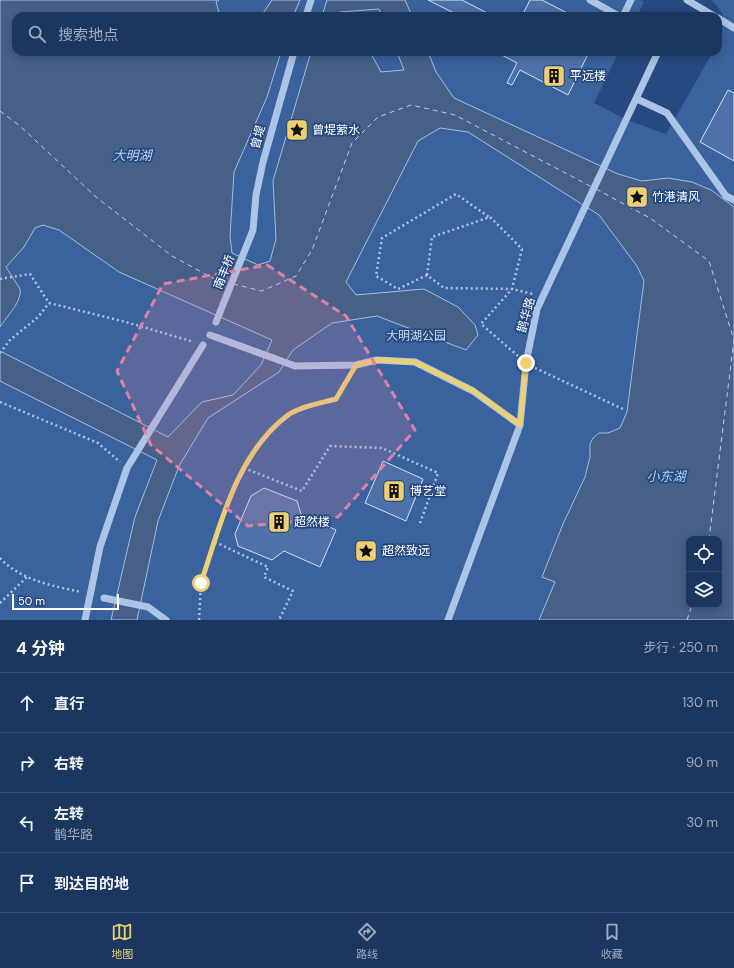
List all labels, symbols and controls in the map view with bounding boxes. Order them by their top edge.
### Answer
search box [12,12,722,56]
icon: search [26,23,48,45]
text: 搜索地点 [58,25,118,45]
building icon: 平远楼 [541,63,567,89]
place label: 平远楼 [570,68,606,84]
place icon: 曾堤萦水 [284,117,310,143]
place label: 曾堤萦水 [312,122,360,138]
street label: 曾堤 [247,123,269,151]
water label: 大明湖 [112,147,153,164]
place icon: 竹港清风 [624,184,650,210]
place label: 竹港清风 [652,189,700,205]
street label: 南丰桥 [210,252,238,292]
street label: 鹊华路 [513,295,539,335]
park label: 大明湖公园 [386,328,446,344]
route end [517,354,535,372]
water label: 小东湖 [646,468,687,485]
building icon: 博艺堂 [381,478,407,504]
place label: 博艺堂 [410,483,446,499]
building icon: 超然楼 [266,509,292,535]
place label: 超然楼 [294,514,330,530]
map controls [686,536,722,608]
button: locate [686,536,722,572]
place icon: 超然致远 [353,538,379,564]
place label: 超然致远 [382,543,430,559]
button: layers [686,572,722,608]
route start [192,574,210,592]
scale bar [12,592,119,611]
text: 50 m [18,594,45,608]
text: 4 分钟 [16,637,65,659]
text: 步行 · 250 m [643,639,718,656]
icon: ahead [16,692,38,714]
text: 直行 [54,694,84,714]
text: 130 m [682,694,718,711]
icon: right [16,752,38,774]
text: 右转 [54,754,84,774]
text: 90 m [686,754,718,771]
text: 左转 [54,804,84,824]
icon: left [16,812,38,834]
text: 30 m [686,814,718,831]
text: 鹊华路 [54,826,93,843]
icon: arrive [16,872,38,894]
text: 到达目的地 [54,874,129,894]
tab: 地图 [111,921,133,961]
tab: 路线 [356,921,378,961]
tab: 收藏 [601,921,623,961]

